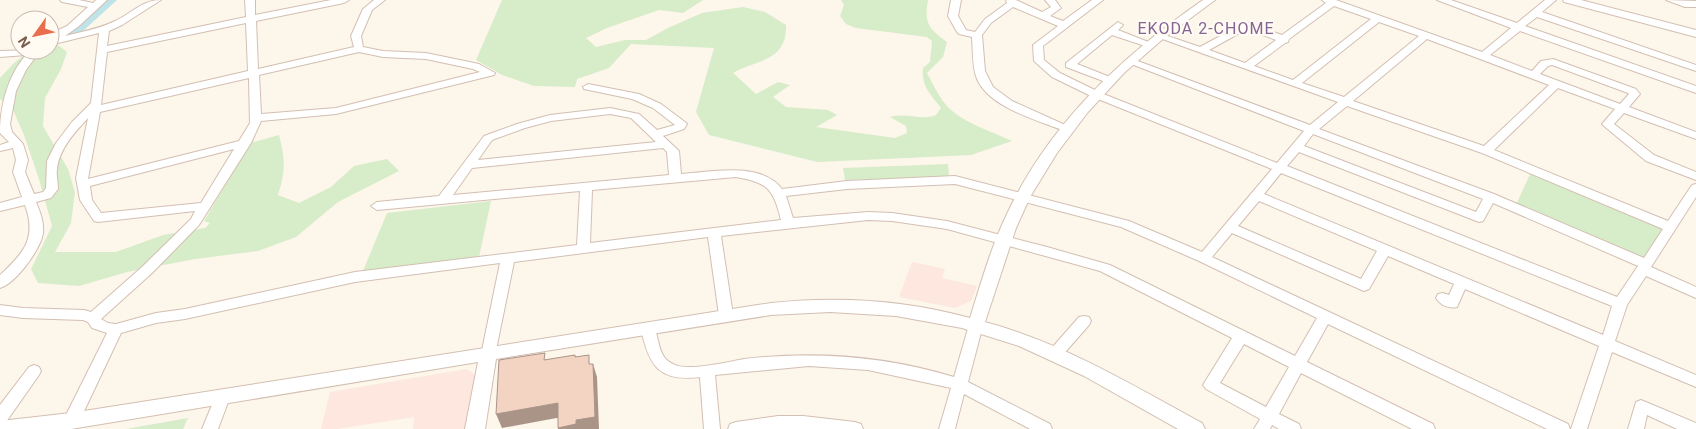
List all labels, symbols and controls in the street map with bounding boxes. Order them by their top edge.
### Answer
north arrow [10,10,60,60]
district label: EKODA 2-CHOME [1138,19,1274,38]
text: N [15,34,34,51]

